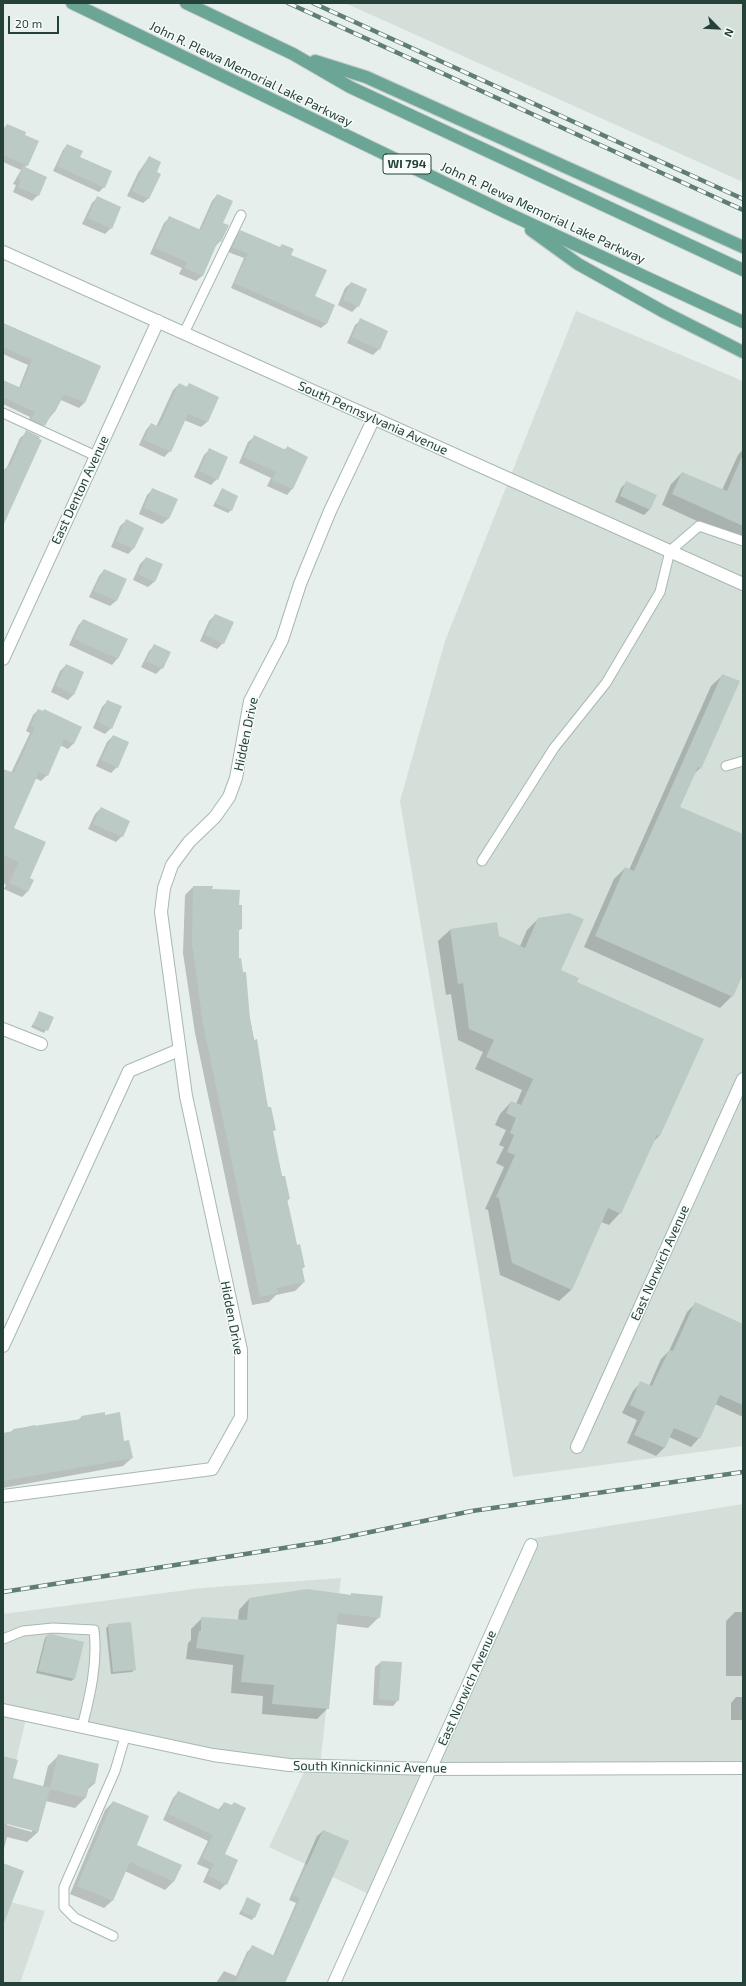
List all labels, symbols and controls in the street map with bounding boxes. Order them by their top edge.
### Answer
scale bar [10,8,61,34]
north arrow [698,8,738,48]
text: 20 m [15,16,42,30]
street label: John R. Plewa Memorial Lake Parkway [147,18,355,130]
text: N [722,27,737,39]
road number: WI 794 [383,154,431,174]
street label: John R. Plewa Memorial Lake Parkway [438,159,648,267]
street label: South Pennsylvania Avenue [296,378,450,458]
street label: East Denton Avenue [48,433,112,547]
street label: Hidden Drive [231,696,261,772]
street label: East Norwich Avenue [627,1203,693,1323]
street label: Hidden Drive [217,1280,247,1356]
street label: East Norwich Avenue [434,1628,500,1748]
street label: South Kinnickinnic Avenue [293,1758,447,1776]

